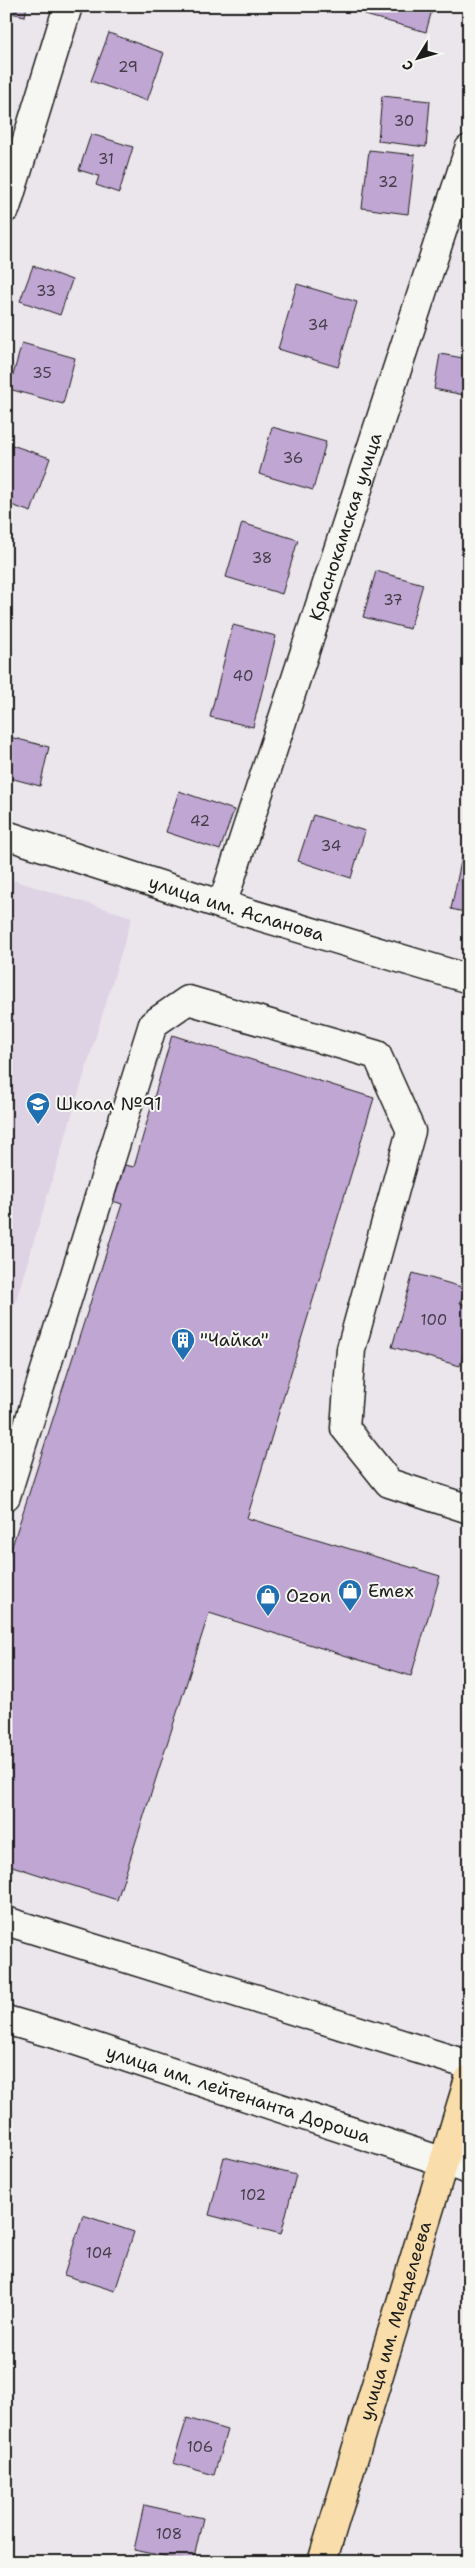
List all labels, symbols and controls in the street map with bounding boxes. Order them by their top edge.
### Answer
north arrow [392,32,442,82]
house number: 29 [118,57,138,77]
text: С [398,57,417,75]
house number: 30 [394,111,414,131]
house number: 31 [98,149,114,169]
house number: 32 [378,172,398,192]
house number: 33 [36,281,56,301]
house number: 34 [308,315,328,335]
house number: 35 [32,363,52,383]
street label: Краснокамская улица [304,429,388,624]
house number: 36 [283,448,303,468]
house number: 38 [252,548,272,568]
house number: 37 [383,590,403,610]
house number: 40 [233,666,253,686]
house number: 42 [190,811,210,831]
house number: 34 [321,836,341,856]
street label: улица им. Асланова [146,870,327,947]
school or university icon: Школа №91 [25,1091,51,1125]
place label: Школа №91 [56,1092,162,1116]
house number: 100 [421,1310,447,1330]
building icon: "Чайка" [170,1327,196,1361]
place label: "Чайка" [200,1328,269,1352]
shop icon: Emex [337,1578,363,1612]
place label: Emex [368,1579,414,1603]
shop icon: Ozon [255,1583,281,1617]
place label: Ozon [286,1584,331,1608]
street label: улица им. лейтенанта Дороша [103,2040,374,2149]
house number: 102 [240,2185,266,2205]
street label: улица им. Менделеева [354,2218,437,2423]
house number: 104 [86,2243,112,2263]
house number: 106 [187,2437,213,2457]
house number: 108 [156,2524,182,2544]

